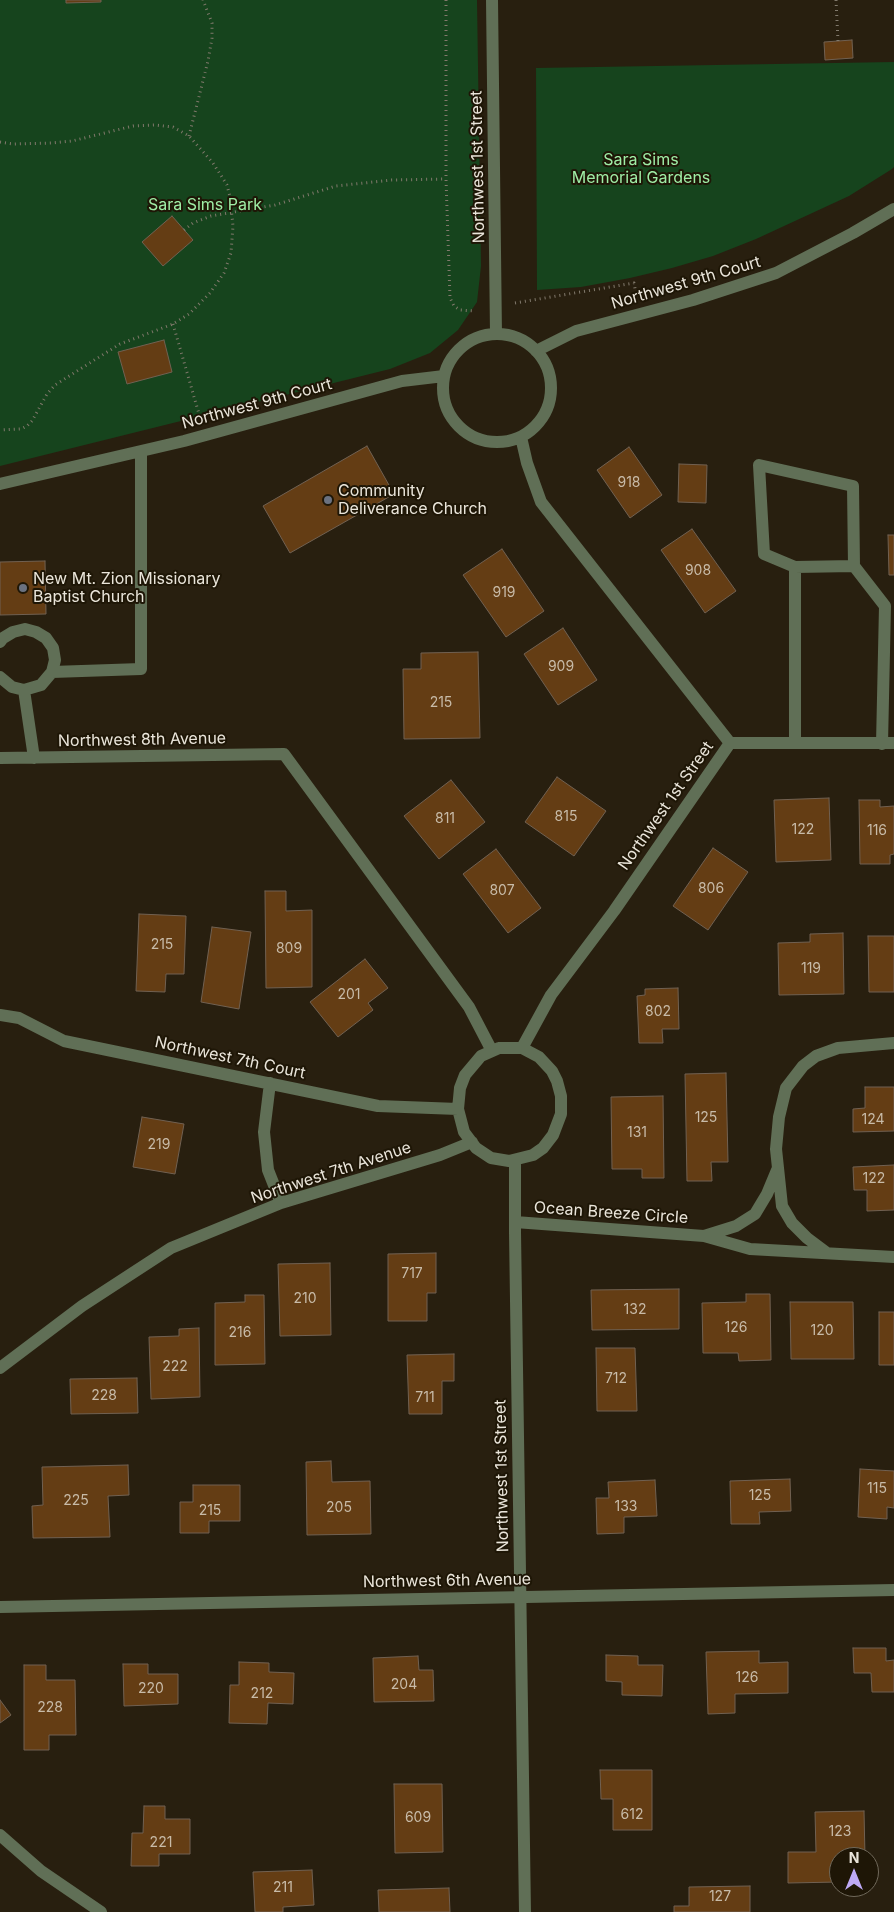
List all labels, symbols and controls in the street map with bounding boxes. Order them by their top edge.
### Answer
street label: Northwest 1st Street [467,90,489,244]
park label: Sara Sims Memorial Gardens [572,150,710,188]
park label: Sara Sims Park [148,195,262,215]
street label: Northwest 9th Court [609,252,763,314]
street label: Northwest 9th Court [180,375,334,433]
house number: 918 [617,475,641,491]
place label: Community Deliverance Church [338,481,487,519]
marker: Community Deliverance Church [322,494,334,506]
house number: 908 [685,563,711,579]
place label: New Mt. Zion Missionary Baptist Church [33,569,221,607]
marker: New Mt. Zion Missionary Baptist Church [17,582,29,594]
house number: 919 [492,585,516,601]
house number: 909 [548,659,574,675]
house number: 215 [430,695,452,711]
street label: Northwest 8th Avenue [58,729,226,751]
street label: Northwest 1st Street [614,738,718,874]
house number: 815 [555,809,577,825]
house number: 811 [435,811,455,827]
house number: 122 [792,822,814,838]
house number: 116 [867,823,887,839]
house number: 806 [698,881,724,897]
house number: 807 [489,883,515,899]
house number: 215 [151,937,173,953]
house number: 809 [276,941,302,957]
house number: 119 [801,961,821,977]
house number: 201 [337,987,361,1003]
house number: 802 [645,1004,671,1020]
street label: Northwest 7th Court [153,1033,307,1083]
house number: 125 [695,1110,717,1126]
house number: 124 [861,1112,885,1128]
house number: 131 [627,1125,647,1141]
house number: 219 [148,1137,170,1153]
street label: Northwest 7th Avenue [248,1138,414,1208]
house number: 122 [863,1171,885,1187]
street label: Ocean Breeze Circle [533,1198,689,1228]
house number: 717 [401,1266,423,1282]
house number: 210 [293,1291,317,1307]
house number: 132 [624,1302,646,1318]
house number: 126 [725,1320,747,1336]
house number: 120 [810,1323,834,1339]
house number: 216 [229,1325,251,1341]
house number: 222 [162,1359,188,1375]
house number: 712 [605,1371,627,1387]
house number: 228 [91,1388,117,1404]
house number: 711 [415,1390,435,1406]
street label: Northwest 1st Street [491,1399,513,1553]
house number: 115 [867,1481,887,1497]
house number: 125 [749,1488,771,1504]
house number: 225 [63,1493,89,1509]
house number: 133 [615,1499,637,1515]
house number: 205 [326,1500,352,1516]
house number: 215 [199,1503,221,1519]
street label: Northwest 6th Avenue [363,1570,531,1592]
house number: 126 [736,1670,758,1686]
house number: 204 [391,1677,417,1693]
house number: 220 [138,1681,164,1697]
house number: 212 [251,1686,273,1702]
house number: 228 [37,1700,63,1716]
house number: 612 [621,1807,643,1823]
house number: 609 [405,1810,431,1826]
house number: 123 [829,1824,851,1840]
house number: 221 [150,1835,172,1851]
north arrow [829,1847,879,1897]
text: N [849,1849,859,1866]
house number: 211 [273,1880,293,1896]
house number: 127 [709,1889,731,1905]

